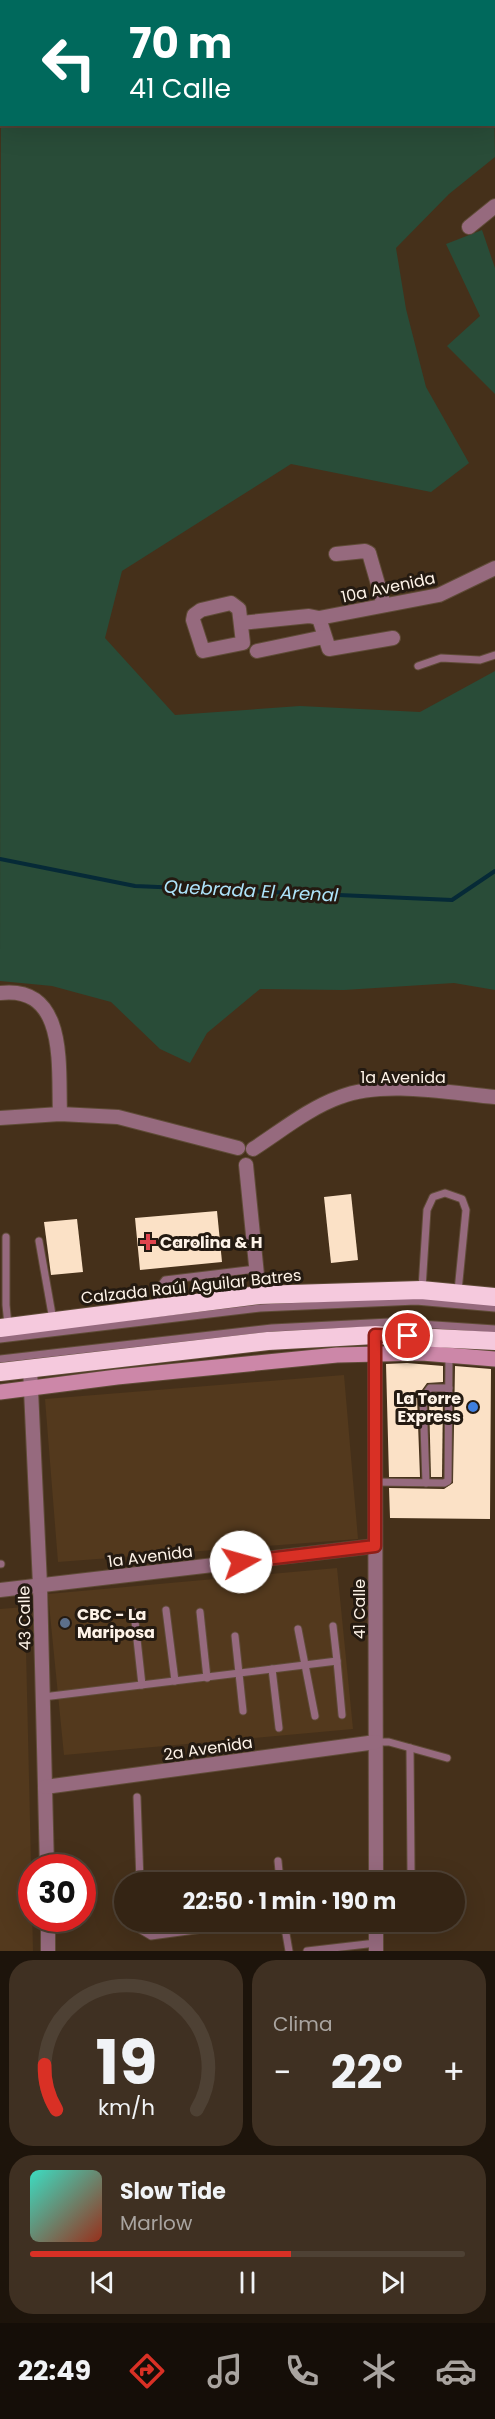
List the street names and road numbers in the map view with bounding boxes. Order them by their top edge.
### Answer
street label: 10a Avenida [339,566,437,609]
street label: 1a Avenida [360,1066,446,1089]
street label: Calzada Raúl Aguilar Batres [80,1263,302,1310]
street label: 1a Avenida [106,1540,194,1573]
street label: 41 Calle [348,1579,371,1639]
street label: 43 Calle [12,1585,37,1651]
street label: 2a Avenida [162,1731,254,1766]

